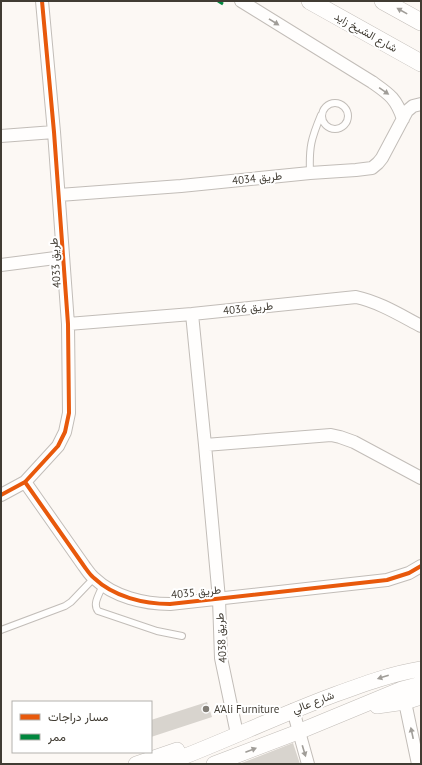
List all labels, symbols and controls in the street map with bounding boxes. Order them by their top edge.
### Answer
one-way arrow [396,8,408,15]
street label: شارع الشيخ زايد [332,9,400,56]
one-way arrow [268,18,280,25]
one-way arrow [379,86,389,94]
street label: طريق 4034 [231,168,283,188]
street label: طريق 4033 [46,237,64,289]
street label: طريق 4036 [222,298,274,318]
street label: طريق 4035 [170,582,222,602]
street label: طريق 4038 [212,612,230,664]
one-way arrow [377,674,389,680]
street label: شارع عالي [290,687,337,719]
legend [12,701,152,753]
place label: A'Ali Furniture [214,702,280,716]
marker: A'Ali Furniture [201,704,211,714]
text: مسار دراجات [48,709,108,725]
one-way arrow [408,727,414,739]
text: ممر [47,729,66,745]
one-way arrow [301,745,307,757]
one-way arrow [245,747,257,753]

